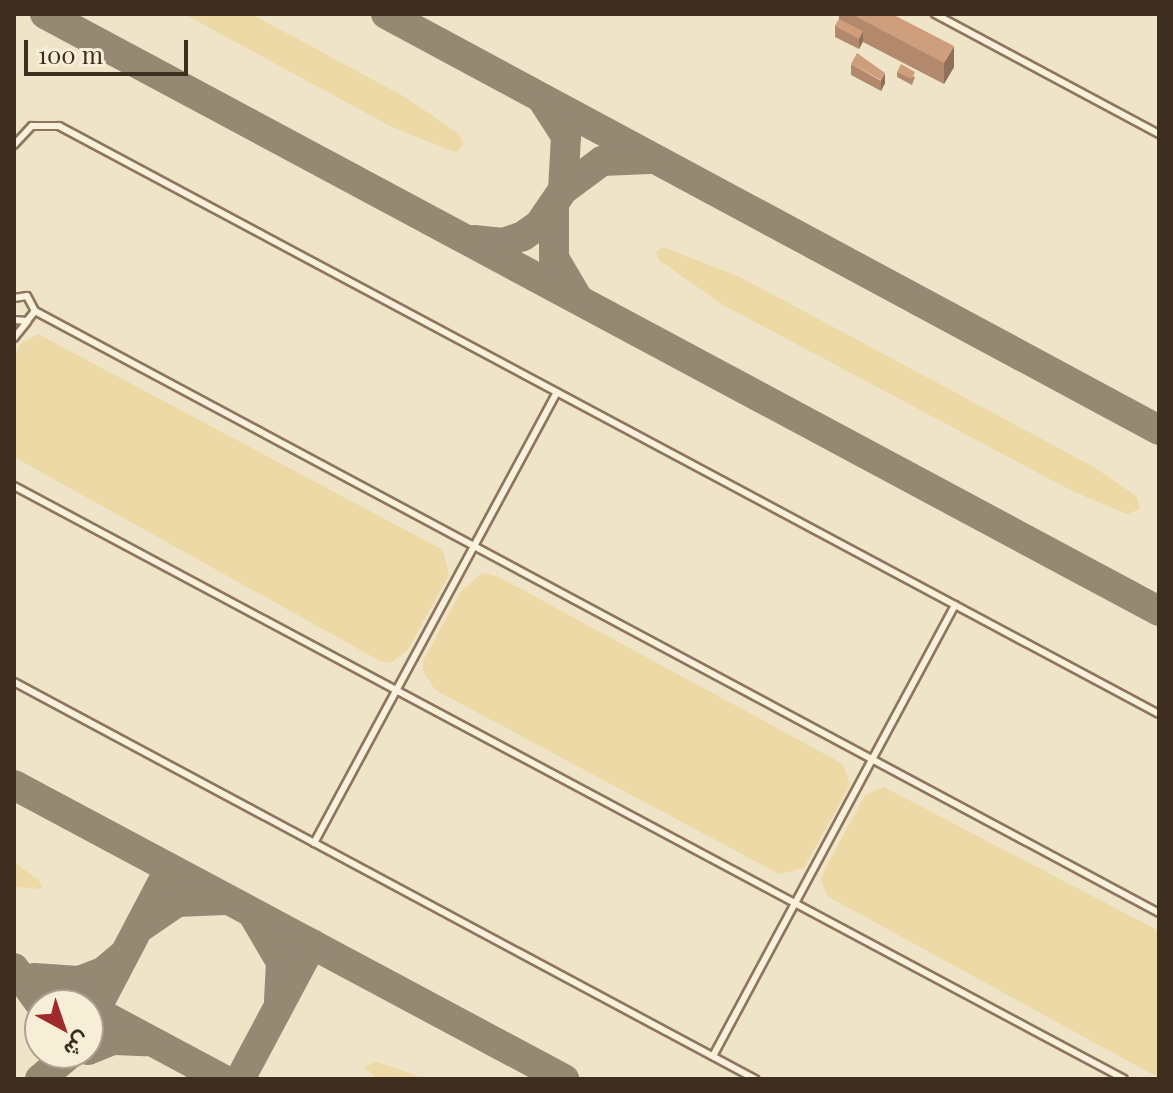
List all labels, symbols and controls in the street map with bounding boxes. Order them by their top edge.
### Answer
scale bar [28,24,192,74]
text: 100 m [38,38,103,70]
north arrow [24,989,104,1069]
text: ش [58,1026,98,1066]

